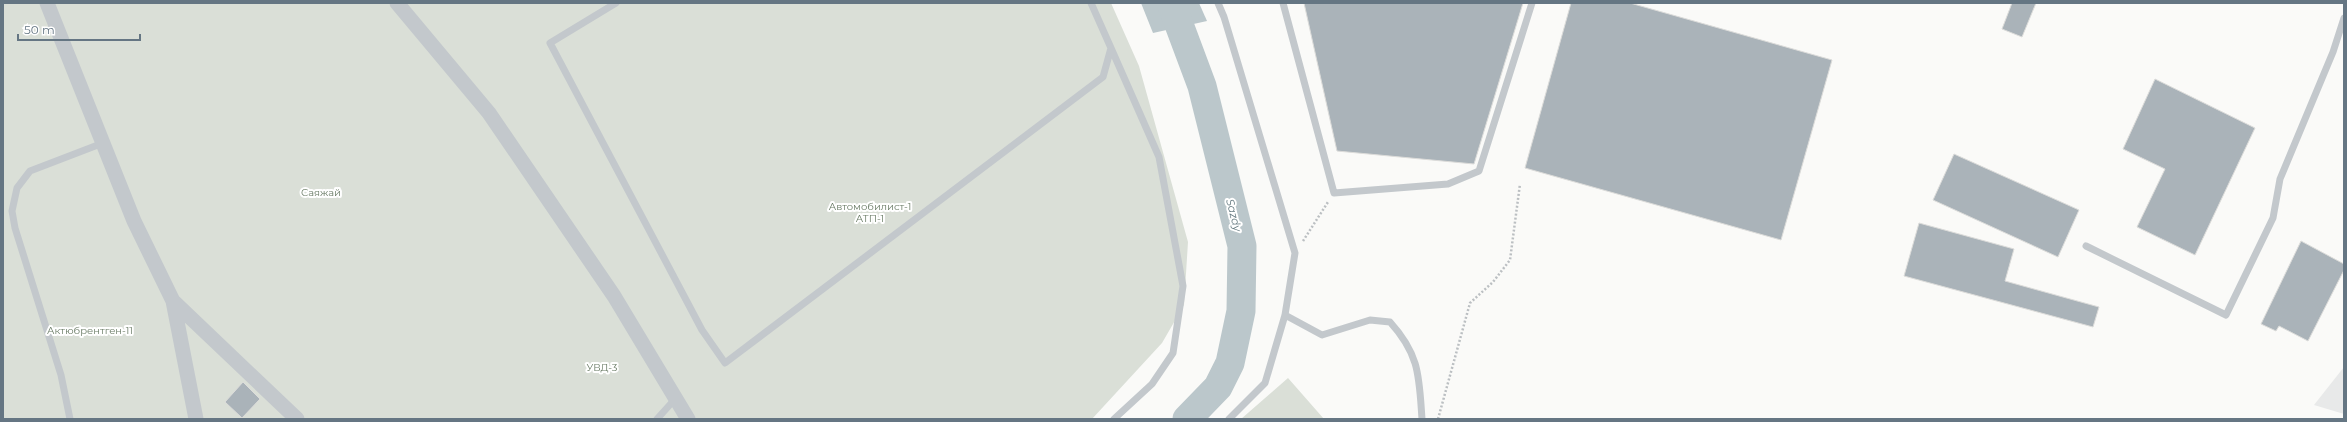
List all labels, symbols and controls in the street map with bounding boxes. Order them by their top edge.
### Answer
scale bar [18,16,140,42]
text: 50 m [24,22,55,37]
park label: Саяжай [301,186,341,199]
water label: Sazdy [1223,197,1245,234]
park label: Автомобилист-1 АТП-1 [829,200,911,225]
park label: Актюбрентген-11 [47,324,133,337]
park label: УВД-3 [586,361,618,374]

